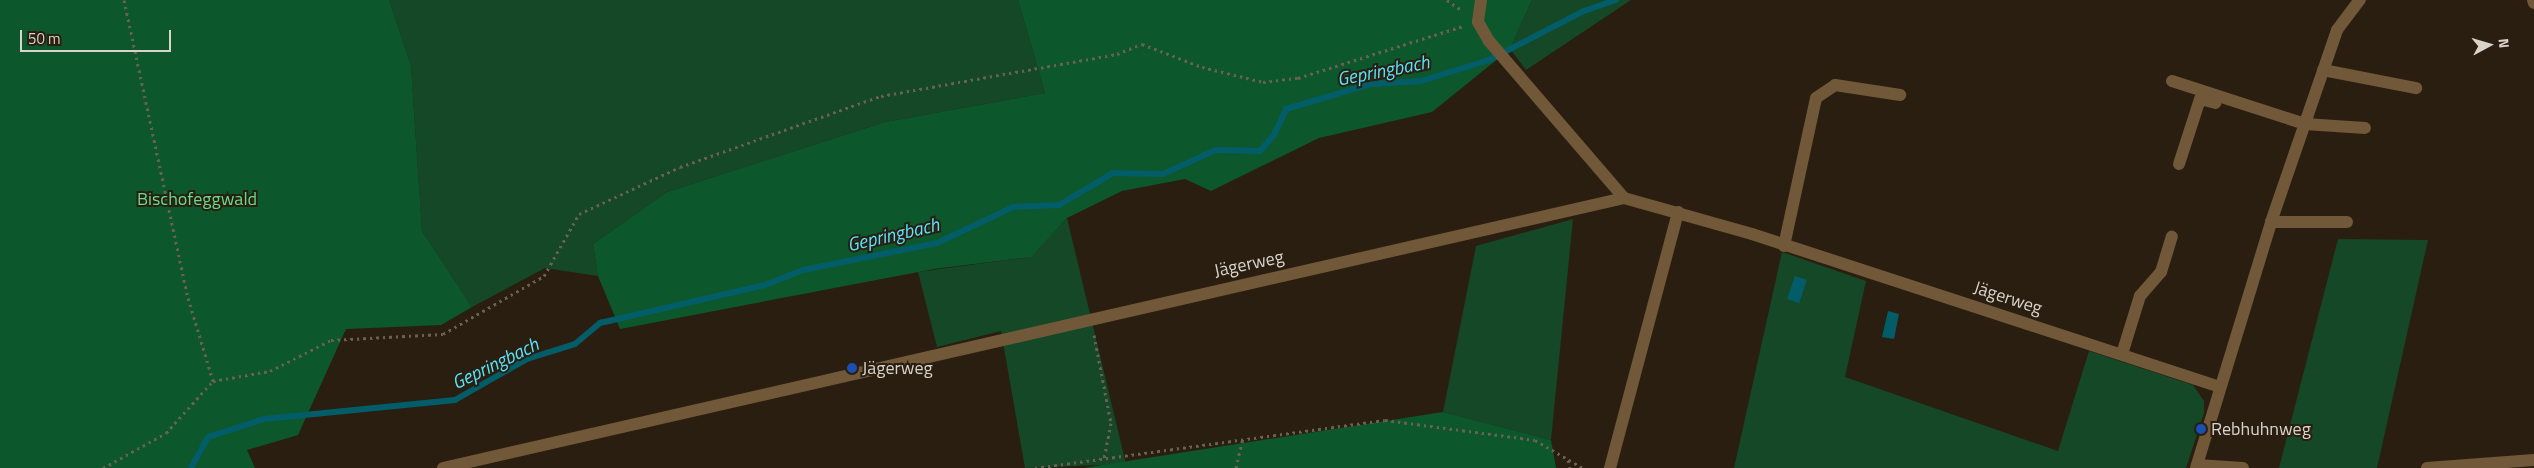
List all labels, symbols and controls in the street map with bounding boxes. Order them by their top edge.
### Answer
scale bar [22,20,174,52]
north arrow [2464,20,2514,70]
text: 50 m [28,27,61,50]
text: N [2493,37,2515,49]
water label: Gepringbach [1335,50,1431,90]
park label: Bischofeggwald [137,188,257,210]
water label: Gepringbach [845,212,941,256]
street label: Jägerweg [1212,246,1286,282]
street label: Jägerweg [1971,277,2045,319]
water label: Gepringbach [448,332,542,394]
place label: Jägerweg [862,357,933,379]
marker: Jägerweg [846,362,858,374]
place label: Rebhuhnweg [2211,418,2311,440]
marker: Rebhuhnweg [2195,423,2207,435]

